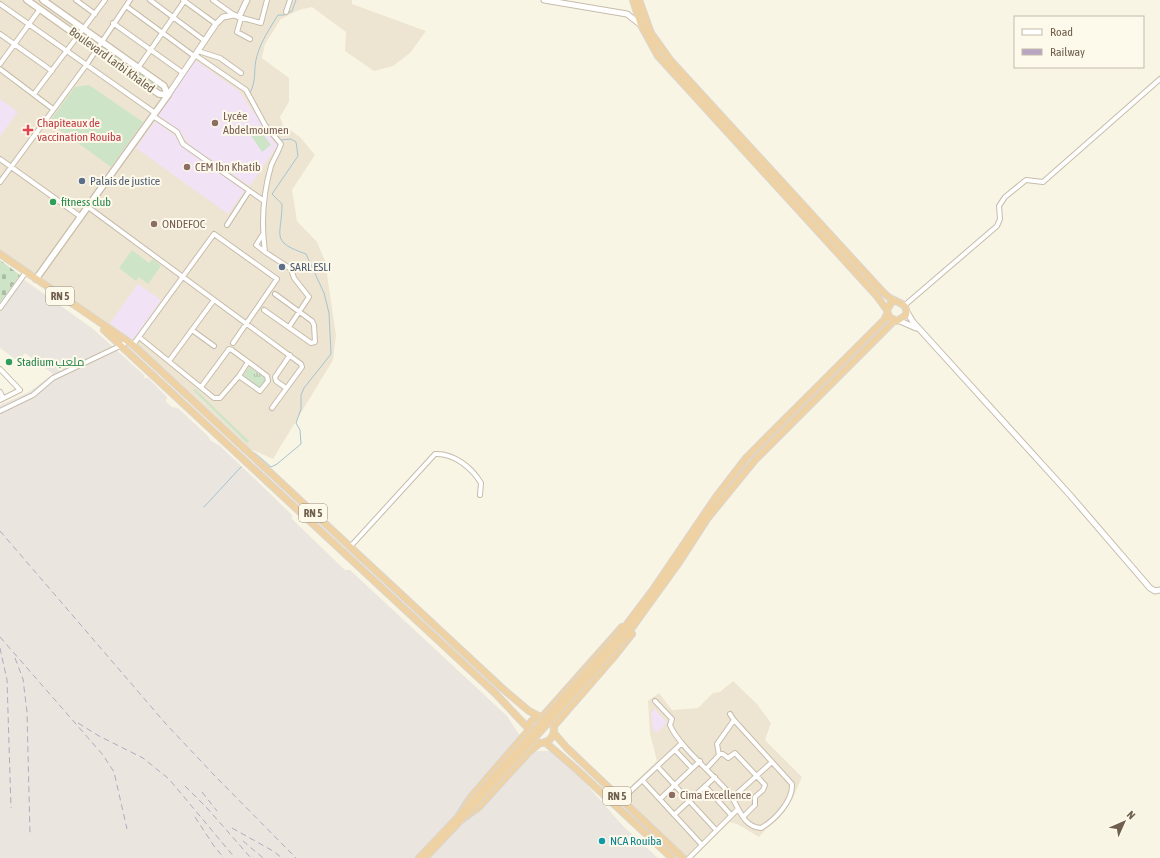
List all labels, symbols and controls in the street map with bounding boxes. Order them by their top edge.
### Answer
legend [1014,16,1144,68]
street label: Boulevard Larbi Khaled [67,24,157,96]
text: Road [1050,25,1073,39]
text: Railway [1050,45,1085,59]
place label: Lycée Abdelmoumen [223,109,289,137]
place label: Chapiteaux de vaccination Rouiba [37,116,121,144]
marker: Lycée Abdelmoumen [210,118,220,128]
marker: Chapiteaux de vaccination Rouiba [22,124,34,136]
place label: CEM Ibn Khatib [195,160,261,174]
marker: CEM Ibn Khatib [182,162,192,172]
place label: Palais de justice [90,174,160,188]
marker: Palais de justice [77,176,87,186]
place label: fitness club [61,195,111,209]
marker: fitness club [48,197,58,207]
place label: ONDEFOC [162,217,206,231]
marker: ONDEFOC [149,219,159,229]
place label: SARL ESLI [290,260,331,274]
marker: SARL ESLI [277,262,287,272]
road number: RN 5 [46,287,74,305]
place label: Stadium ملعب [17,355,84,369]
marker: Stadium ملعب [4,357,14,367]
road number: RN 5 [299,504,327,522]
road number: RN 5 [603,787,631,805]
place label: Cima Excellence [680,788,751,802]
marker: Cima Excellence [667,790,677,800]
north arrow [1104,802,1144,842]
text: N [1125,808,1138,821]
place label: NCA Rouiba [610,834,661,848]
marker: NCA Rouiba [597,836,607,846]

